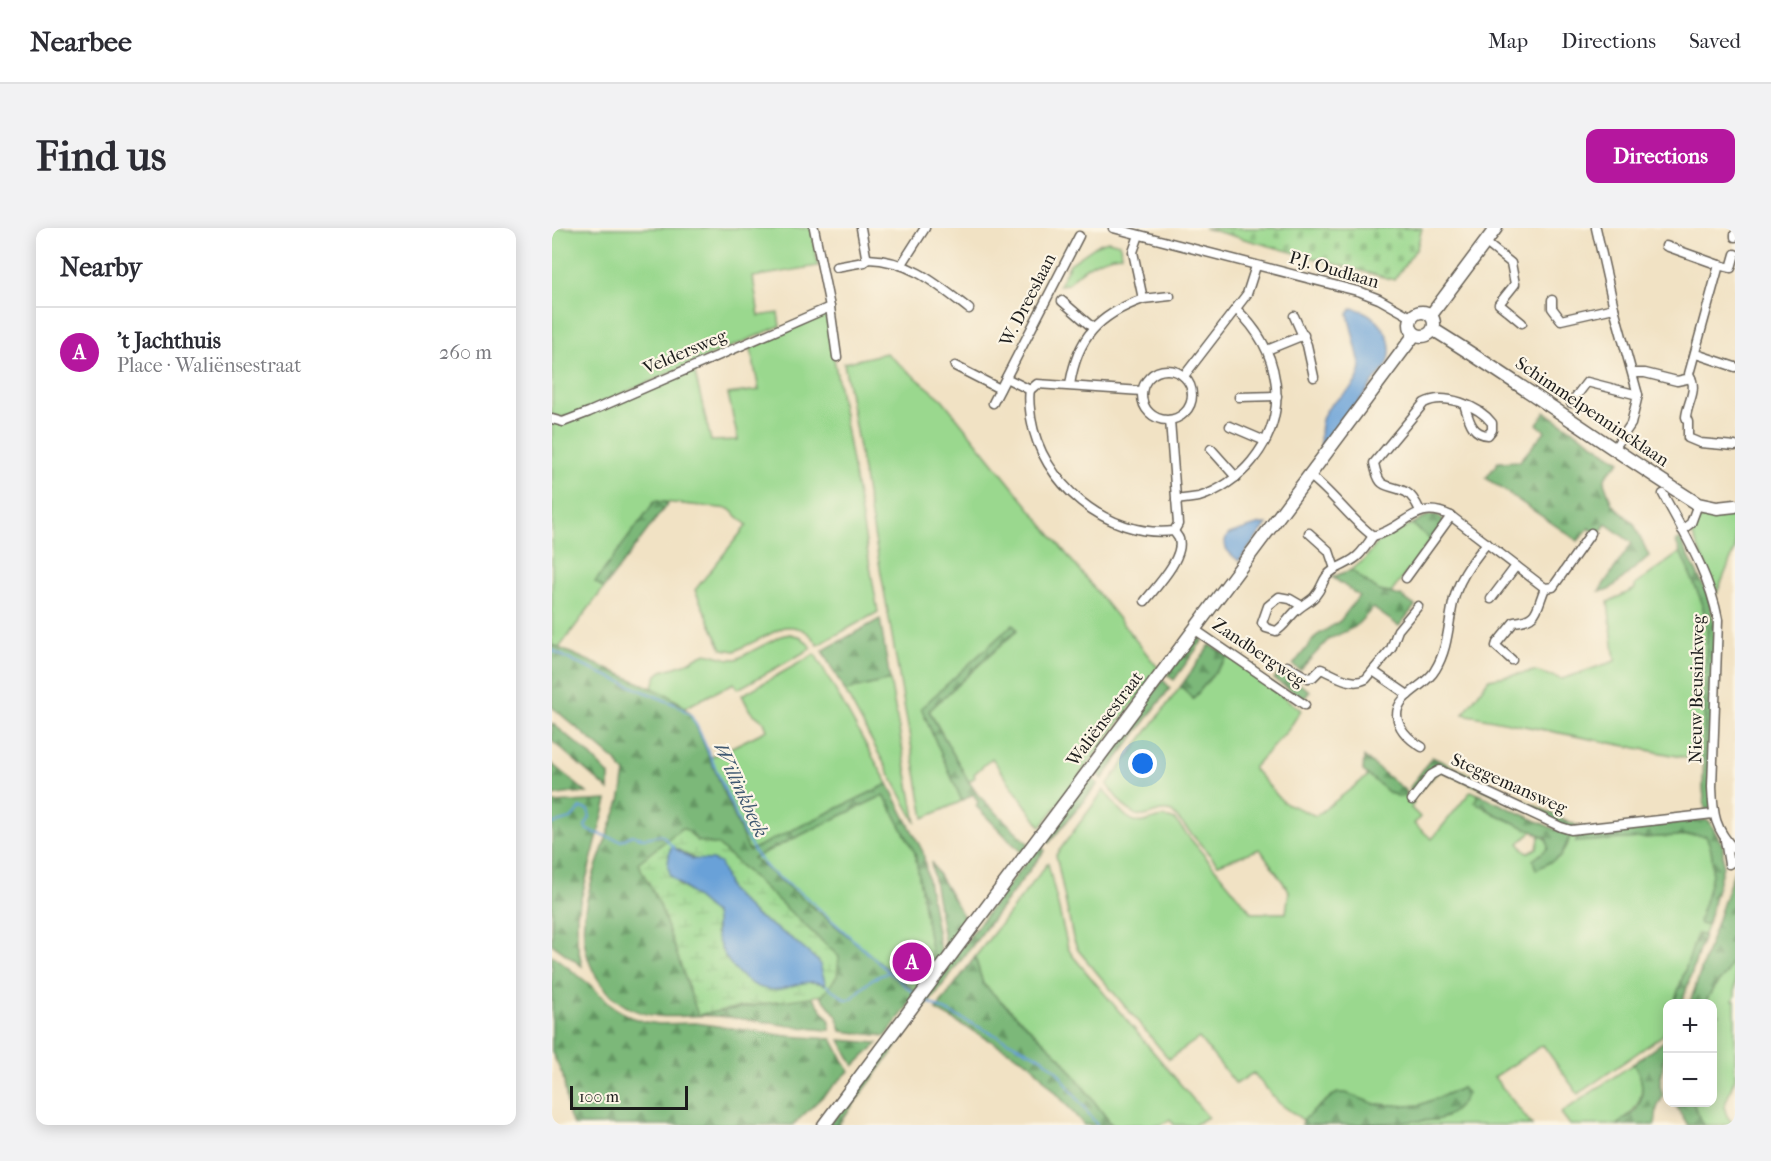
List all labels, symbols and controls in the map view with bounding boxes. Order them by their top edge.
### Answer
text: Nearbee [30,25,132,58]
text: Map [1488,29,1528,53]
text: Directions [1561,29,1656,53]
text: Saved [1689,29,1741,53]
button: Directions [1586,129,1735,183]
text: Find us [36,132,166,181]
street label: P.J. Oudlaan [1287,247,1382,293]
street label: W. Dreeslaan [995,250,1061,351]
text: Nearby [60,252,142,283]
street label: Veldersweg [639,325,730,379]
text: 't Jachthuis [117,328,221,354]
text: A [73,341,86,364]
text: 260 m [439,341,492,364]
street label: Schimmelpennincklaan [1511,353,1673,472]
text: Place · Waliënsestraat [117,354,301,377]
street label: Zandbergweg [1208,614,1310,692]
street label: Nieuw Beusinkweg [1685,614,1709,764]
street label: Waliënsestraat [1062,667,1148,771]
water label: Willinkbeek [709,739,773,841]
your location [1128,749,1157,778]
street label: Steggemansweg [1448,749,1571,819]
pin: A [892,940,932,984]
map controls [1663,999,1717,1107]
button: + [1663,999,1717,1053]
button: − [1663,1053,1717,1107]
scale bar [570,1083,688,1110]
text: 100 m [579,1087,619,1106]

